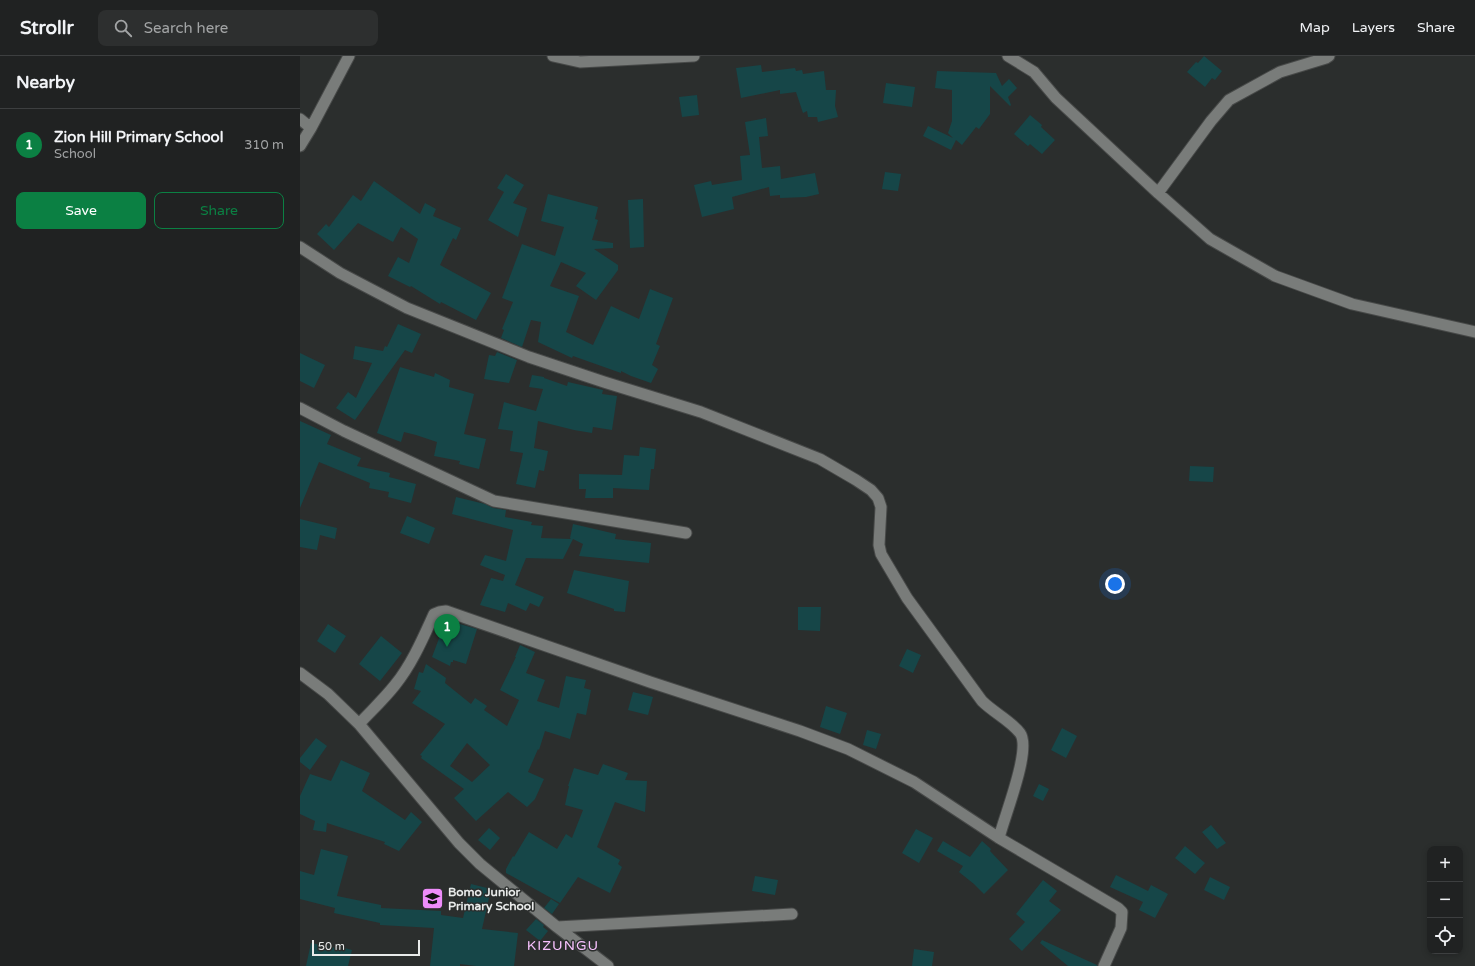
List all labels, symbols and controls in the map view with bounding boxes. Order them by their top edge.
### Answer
search box [98,10,378,46]
text: Strollr [20,17,74,39]
icon: search [112,17,134,39]
text: Search here [144,19,228,37]
text: Map [1300,19,1330,36]
text: Layers [1352,19,1395,36]
text: Share [1417,19,1455,36]
text: Nearby [16,72,75,93]
text: Zion Hill Primary School [54,128,223,146]
text: 1 [25,137,33,153]
text: 310 m [244,137,284,153]
text: School [54,146,96,162]
button: Save [16,192,146,229]
button: Share [154,192,284,229]
your location [1105,574,1125,594]
pin: 1 [434,614,460,647]
map controls [1427,846,1463,954]
button: + [1427,846,1463,882]
button: − [1427,882,1463,918]
place label: Bomo Junior Primary School [448,885,534,914]
school or university icon: Bomo Junior Primary School [419,886,445,912]
button: locate [1427,918,1463,954]
district label: KIZUNGU [527,937,599,954]
scale bar [312,938,420,957]
text: 50 m [318,940,345,953]

